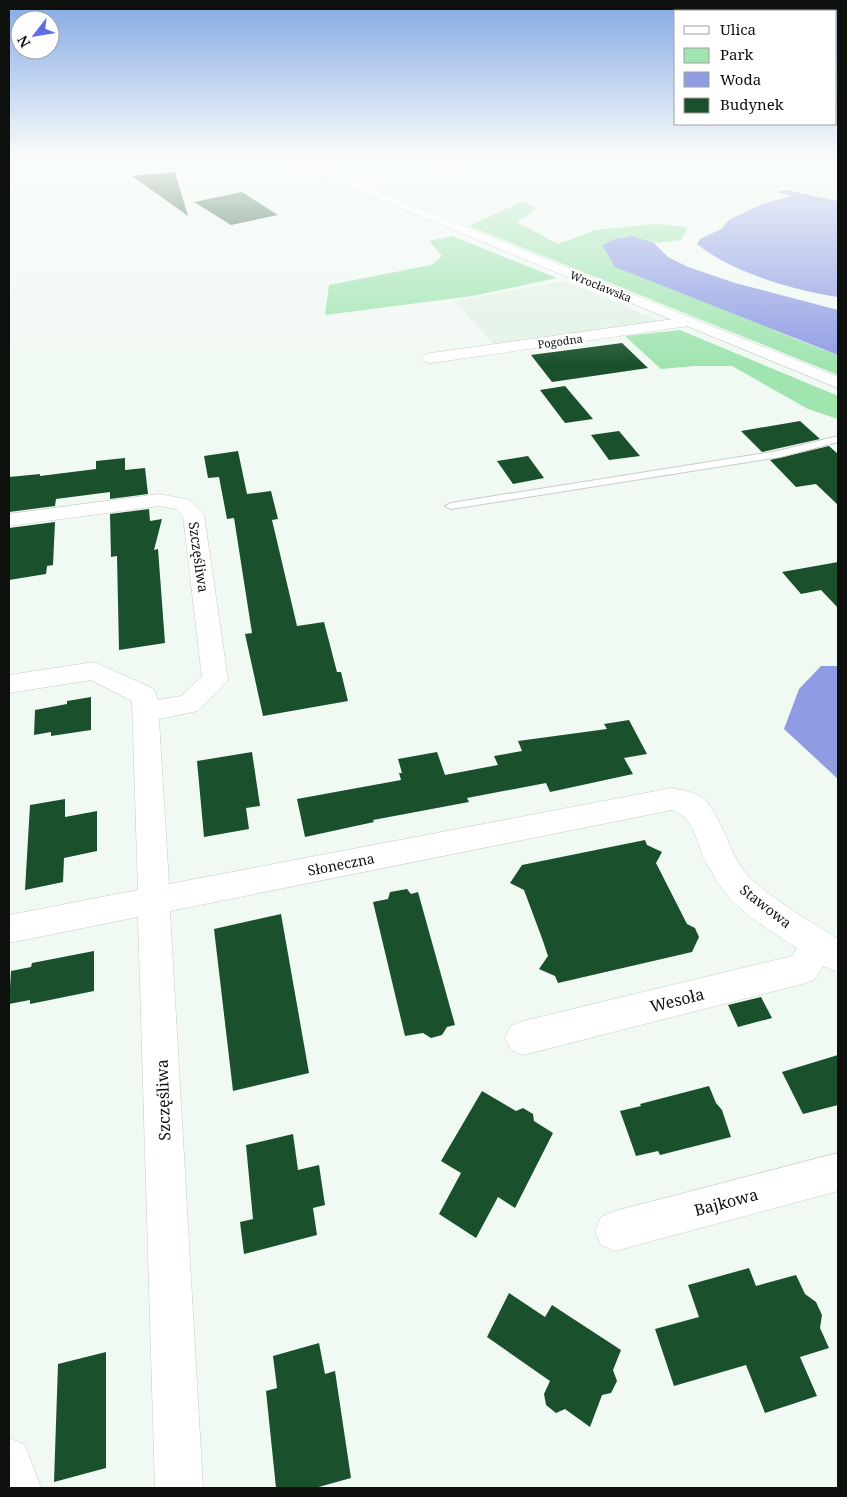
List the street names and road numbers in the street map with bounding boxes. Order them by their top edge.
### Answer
street label: Wrocławska [568,267,634,305]
street label: Pogodna [537,330,583,352]
street label: Szczęśliwa [185,520,213,594]
street label: Słoneczna [306,848,376,880]
street label: Stawowa [736,880,796,932]
street label: Wesoła [648,983,706,1017]
street label: Szczęśliwa [151,1059,175,1141]
street label: Bajkowa [692,1183,760,1221]

